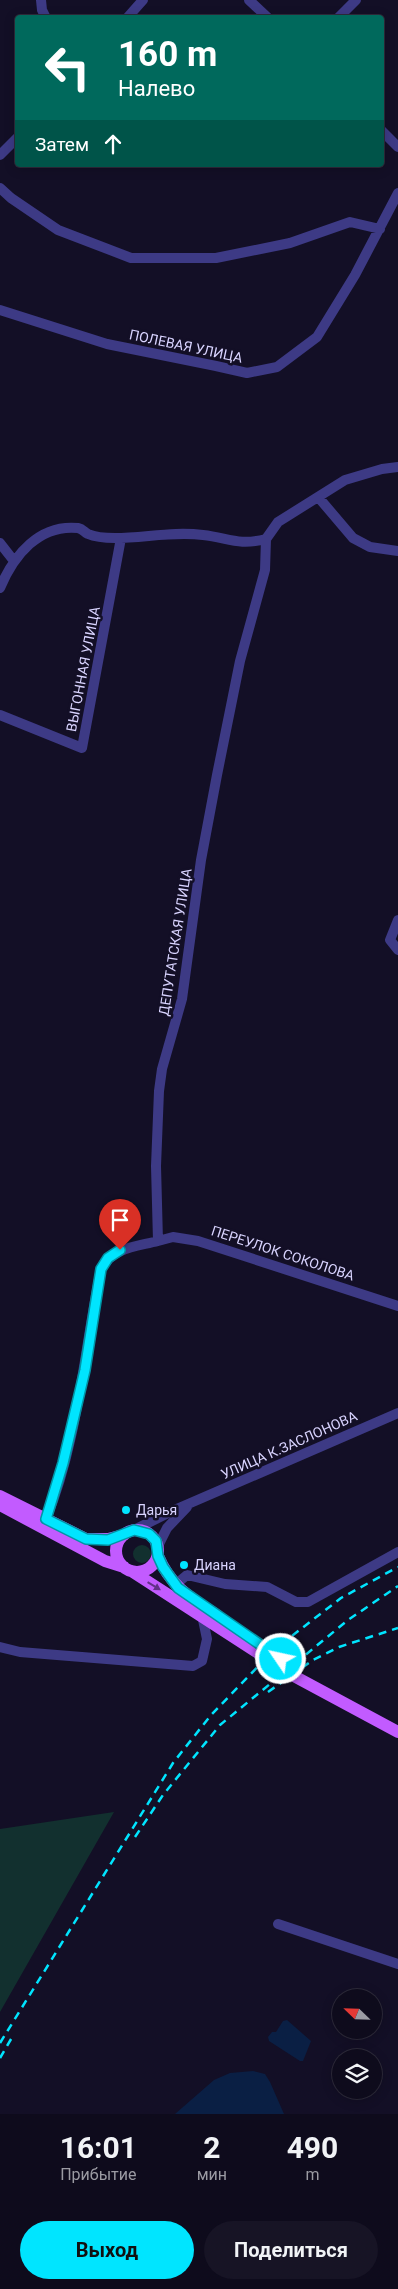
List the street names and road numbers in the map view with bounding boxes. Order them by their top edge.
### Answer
street label: ПОЛЕВАЯ УЛИЦА [128,326,244,366]
street label: ВЫГОННАЯ УЛИЦА [63,605,103,733]
street label: ДЕПУТАТСКАЯ УЛИЦА [155,867,195,1017]
street label: ПЕРЕУЛОК СОКОЛОВА [209,1222,357,1284]
street label: УЛИЦА К.ЗАСЛОНОВА [218,1408,360,1482]

